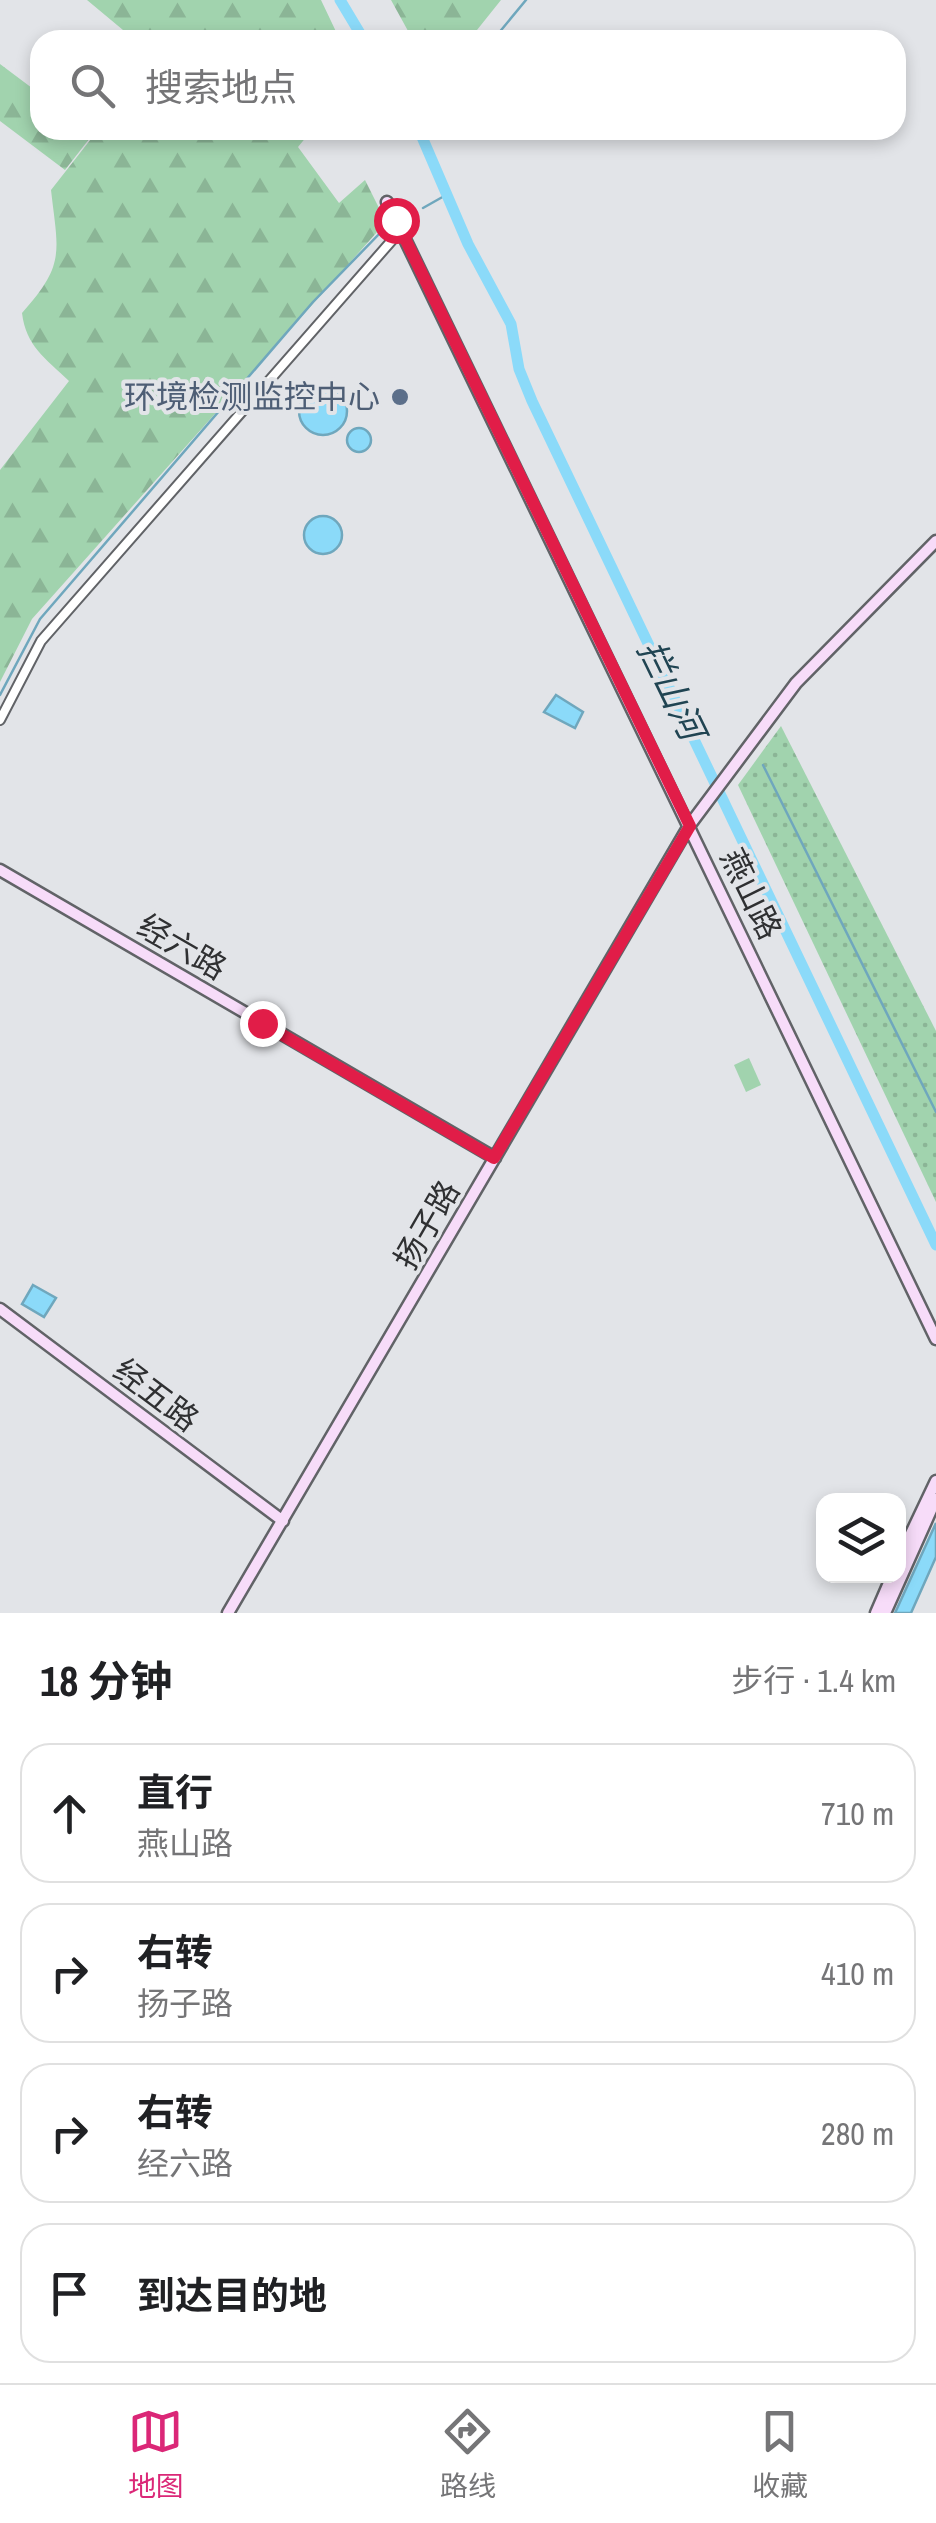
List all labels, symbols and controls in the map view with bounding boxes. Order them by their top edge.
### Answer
search box [30,30,906,140]
icon: search [65,58,120,113]
text: 搜索地点 [145,62,297,113]
route start [374,198,420,244]
place label: 环境检测监控中心 [124,375,380,418]
marker: 环境检测监控中心 [389,386,411,408]
water label: 拦山河 [627,632,718,753]
street label: 燕山路 [711,841,792,946]
street label: 经六路 [130,904,235,989]
route end [240,1001,286,1047]
street label: 扬子路 [384,1172,469,1277]
street label: 经五路 [105,1349,208,1441]
map controls [816,1493,906,1583]
button: layers [816,1493,906,1583]
text: 18 分钟 [40,1653,172,1709]
text: 步行 · 1.4 km [731,1659,896,1702]
text: 直行 [137,1767,213,1818]
icon: ahead [42,1786,97,1841]
text: 710 m [821,1792,894,1835]
text: 燕山路 [137,1822,233,1865]
text: 右转 [137,1927,213,1978]
icon: right [42,1946,97,2001]
text: 410 m [821,1952,894,1995]
text: 扬子路 [137,1982,233,2025]
text: 右转 [137,2087,213,2138]
icon: right [42,2106,97,2161]
text: 280 m [821,2112,894,2155]
text: 经六路 [137,2142,233,2185]
icon: arrive [42,2266,97,2321]
text: 到达目的地 [137,2270,327,2321]
tab: 地图 [128,2404,184,2505]
tab: 路线 [440,2404,496,2505]
tab: 收藏 [752,2404,808,2505]

